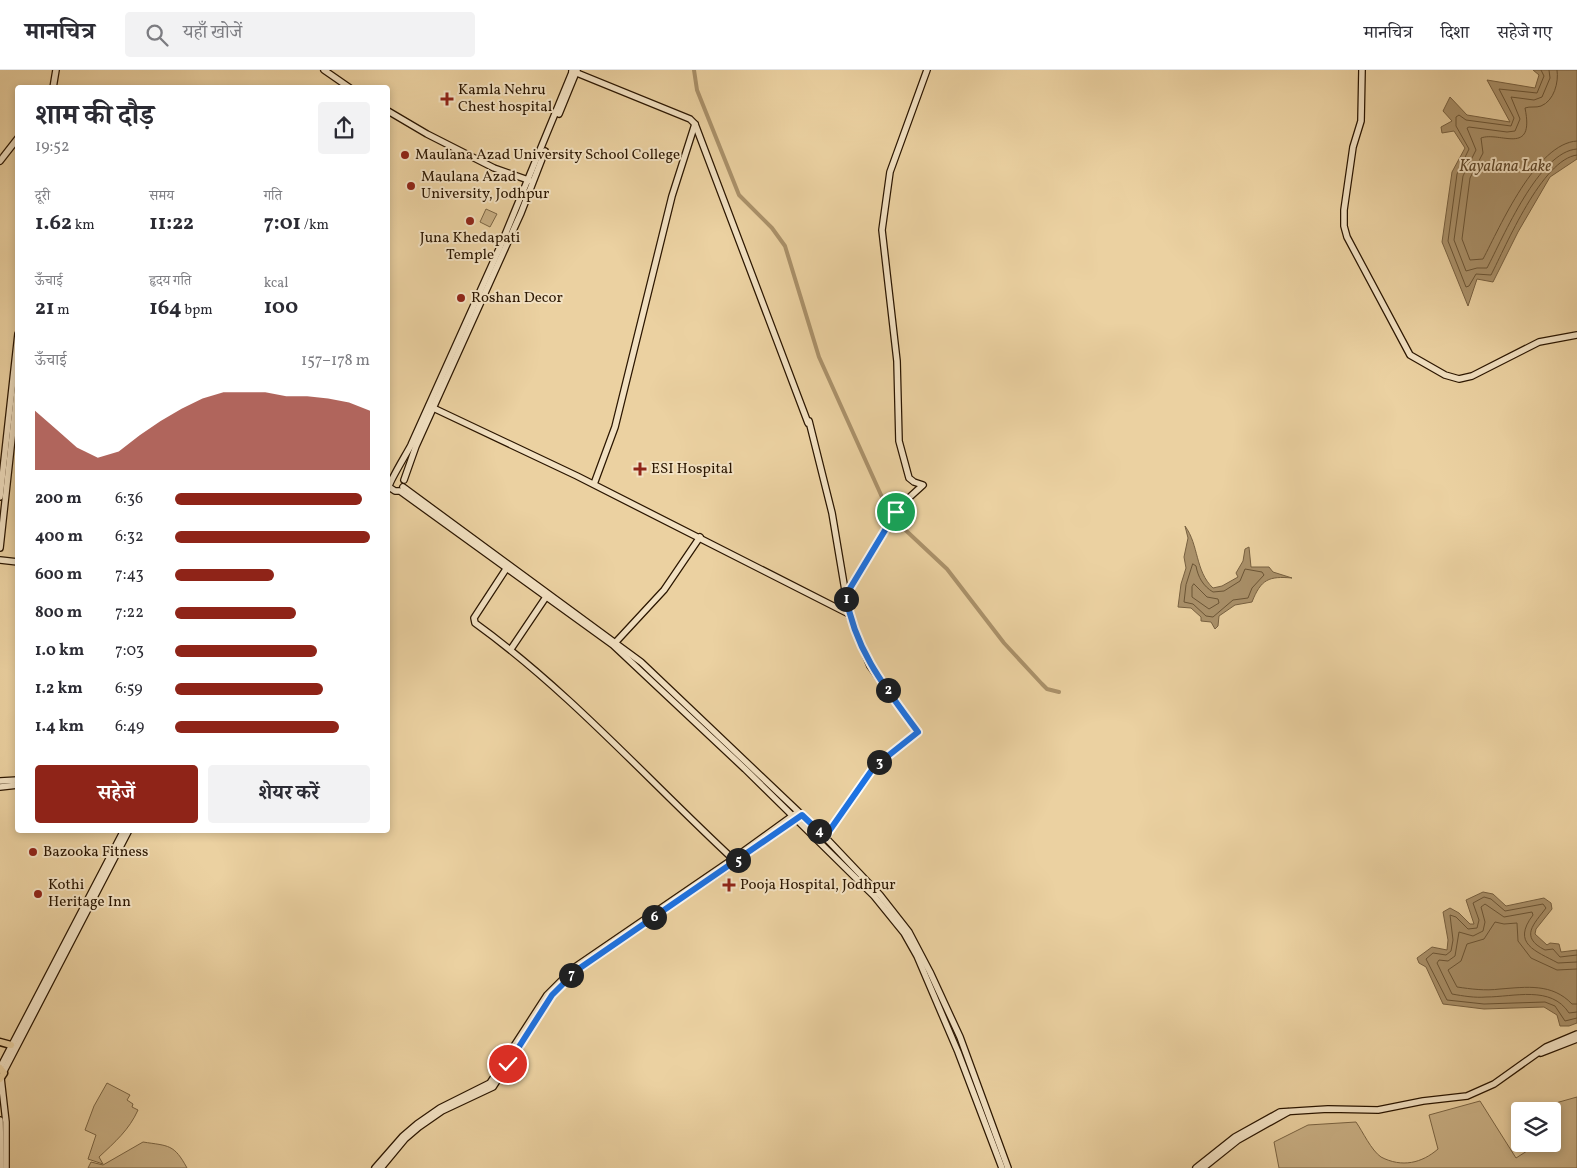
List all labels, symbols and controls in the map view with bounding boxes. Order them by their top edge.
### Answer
search box [125,12,475,57]
text: मानचित्र [25,16,95,50]
text: यहाँ खोजें [183,20,242,46]
icon: search [143,21,171,49]
text: मानचित्र [1364,21,1413,46]
text: दिशा [1441,21,1469,46]
text: सहेजे गए [1497,21,1552,46]
place label: Kamla Nehru Chest hospital [458,80,552,118]
marker: Kamla Nehru Chest hospital [440,92,454,106]
text: शाम की दौड़ [35,97,154,136]
button: share [318,102,370,154]
text: 19:52 [35,136,70,158]
place label: Maulana Azad University School College [415,145,680,166]
marker: Maulana Azad University School College [399,149,411,161]
water label: Kayalana Lake [1459,156,1551,178]
place label: Maulana Azad University, Jodhpur [421,167,549,205]
marker: Maulana Azad University, Jodhpur [405,180,417,192]
text: दूरी [35,187,50,206]
text: समय [149,187,174,206]
text: गति [264,187,282,206]
text: 1.62 [35,209,72,238]
text: 11:22 [149,209,194,238]
text: 7:01 [264,209,301,238]
marker: Juna Khedapati Temple [464,215,476,227]
text: km [72,216,95,235]
text: /km [301,216,329,235]
place label: Juna Khedapati Temple [420,228,520,266]
text: ऊँचाई [35,272,63,291]
text: हृदय गति [149,272,191,291]
text: kcal [264,274,289,293]
place label: Roshan Decor [471,288,563,309]
marker: Roshan Decor [455,292,467,304]
text: 100 [264,293,298,322]
text: 21 [35,294,54,323]
text: 164 [149,294,182,323]
text: m [54,301,70,320]
text: bpm [182,301,213,320]
text: ऊँचाई [35,350,67,372]
text: 157–178 m [301,350,370,372]
place label: ESI Hospital [651,459,733,480]
marker: ESI Hospital [633,462,647,476]
text: 200 m [35,488,82,510]
text: 6:36 [115,488,143,510]
pin [875,491,917,533]
icon: arrive [882,498,910,526]
text: 400 m [35,526,83,548]
text: 6:32 [115,526,144,548]
text: 600 m [35,564,82,586]
text: 7:43 [115,564,144,586]
pin: 1 [834,586,858,612]
text: 1 [844,590,849,609]
text: 800 m [35,602,82,624]
text: 7:22 [115,602,144,624]
text: 1.0 km [35,640,84,662]
text: 7:03 [115,640,144,662]
text: 1.2 km [35,678,83,700]
text: 6:59 [115,678,143,700]
pin: 2 [876,678,900,702]
text: 2 [885,681,892,700]
text: 1.4 km [35,716,84,738]
text: 6:49 [115,716,144,738]
pin: 3 [866,750,892,774]
text: 3 [876,753,883,772]
button: सहेजें [35,765,198,823]
button: शेयर करें [208,765,370,823]
pin: 4 [806,818,832,844]
text: 4 [815,822,824,841]
place label: Bazooka Fitness [43,842,148,863]
marker: Bazooka Fitness [27,846,39,858]
pin: 5 [726,848,750,872]
text: 5 [735,851,742,870]
place label: Kothi Heritage Inn [48,875,131,913]
place label: Pooja Hospital, Jodhpur [740,875,896,896]
marker: Pooja Hospital, Jodhpur [722,878,736,892]
marker: Kothi Heritage Inn [32,888,44,900]
pin: 6 [642,904,666,930]
text: 6 [651,908,658,927]
pin: 7 [558,962,584,988]
text: 7 [568,966,575,985]
pin [487,1043,529,1085]
icon: check [494,1050,522,1078]
map controls [1511,1102,1561,1152]
button: layers [1511,1102,1561,1152]

